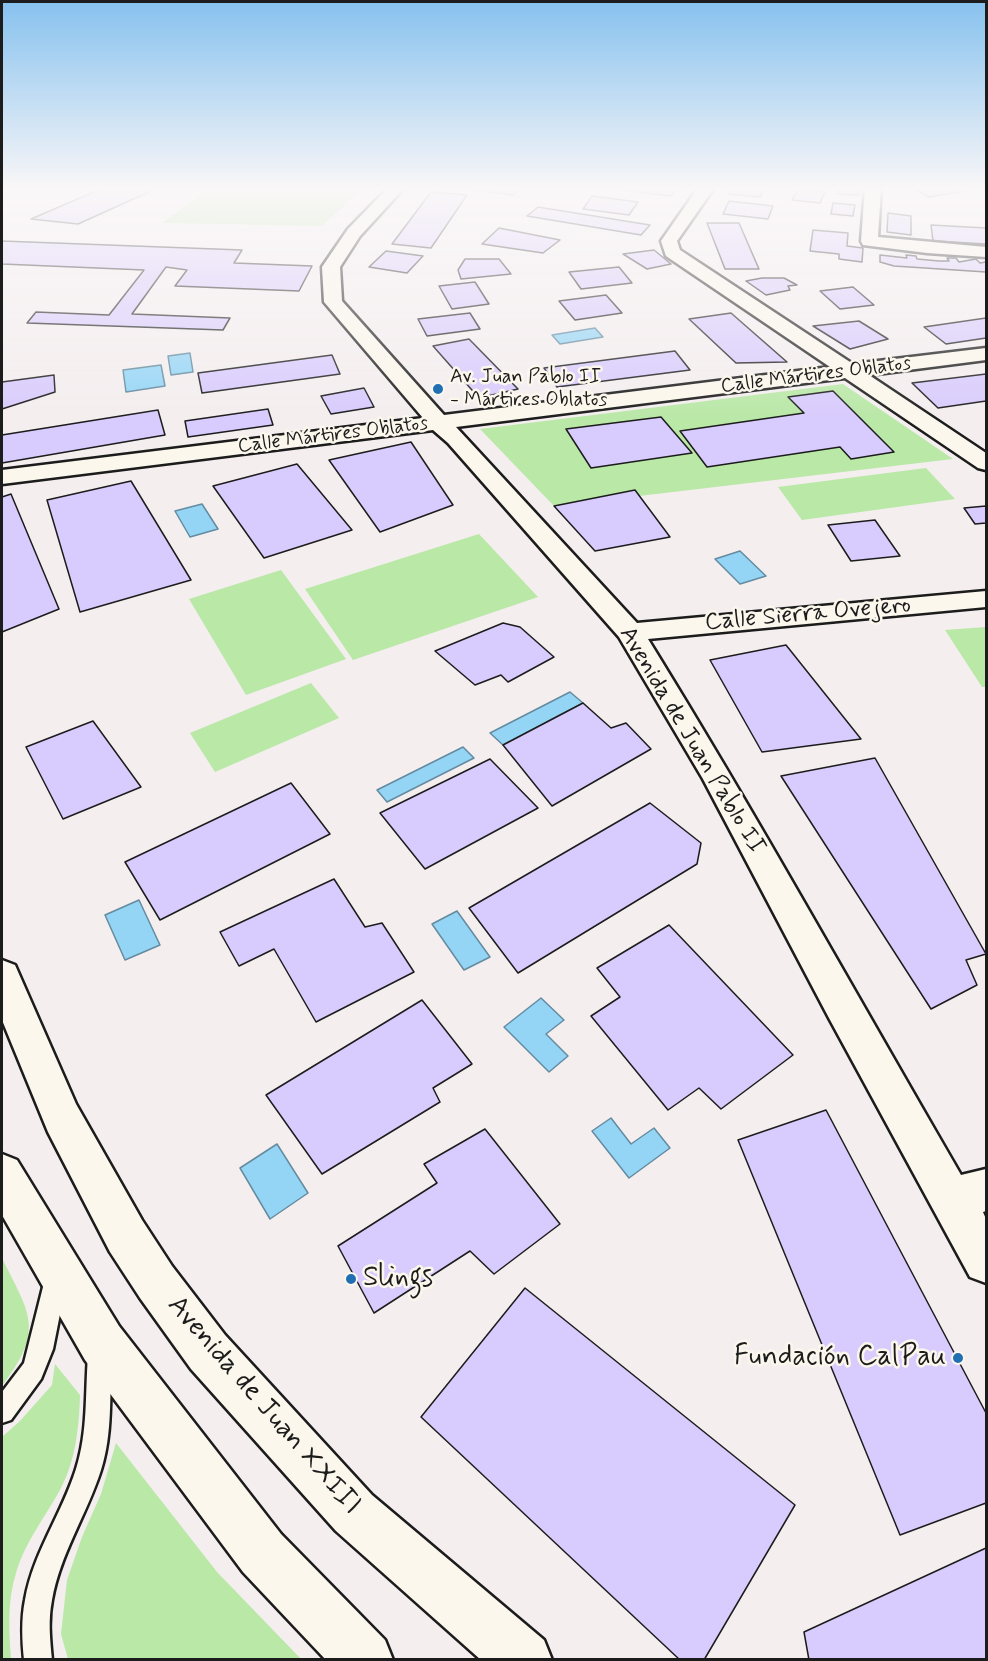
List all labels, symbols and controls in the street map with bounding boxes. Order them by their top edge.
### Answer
street label: Calle Mártires Oblatos [720,352,912,400]
place label: Av. Juan Pablo II - Mártires Oblatos [450,366,607,413]
marker: Av. Juan Pablo II - Mártires Oblatos [431,382,445,396]
street label: Calle Mártires Oblatos [237,412,429,460]
street label: Calle Sierra Ovejero [704,592,912,638]
street label: Avenida de Juan Pablo II [612,622,770,860]
place label: Slings [363,1262,433,1296]
marker: Slings [344,1272,358,1286]
street label: Avenida de Juan XXIII [159,1290,367,1522]
place label: Fundación CalPau [734,1341,946,1375]
marker: Fundación CalPau [951,1351,965,1365]

